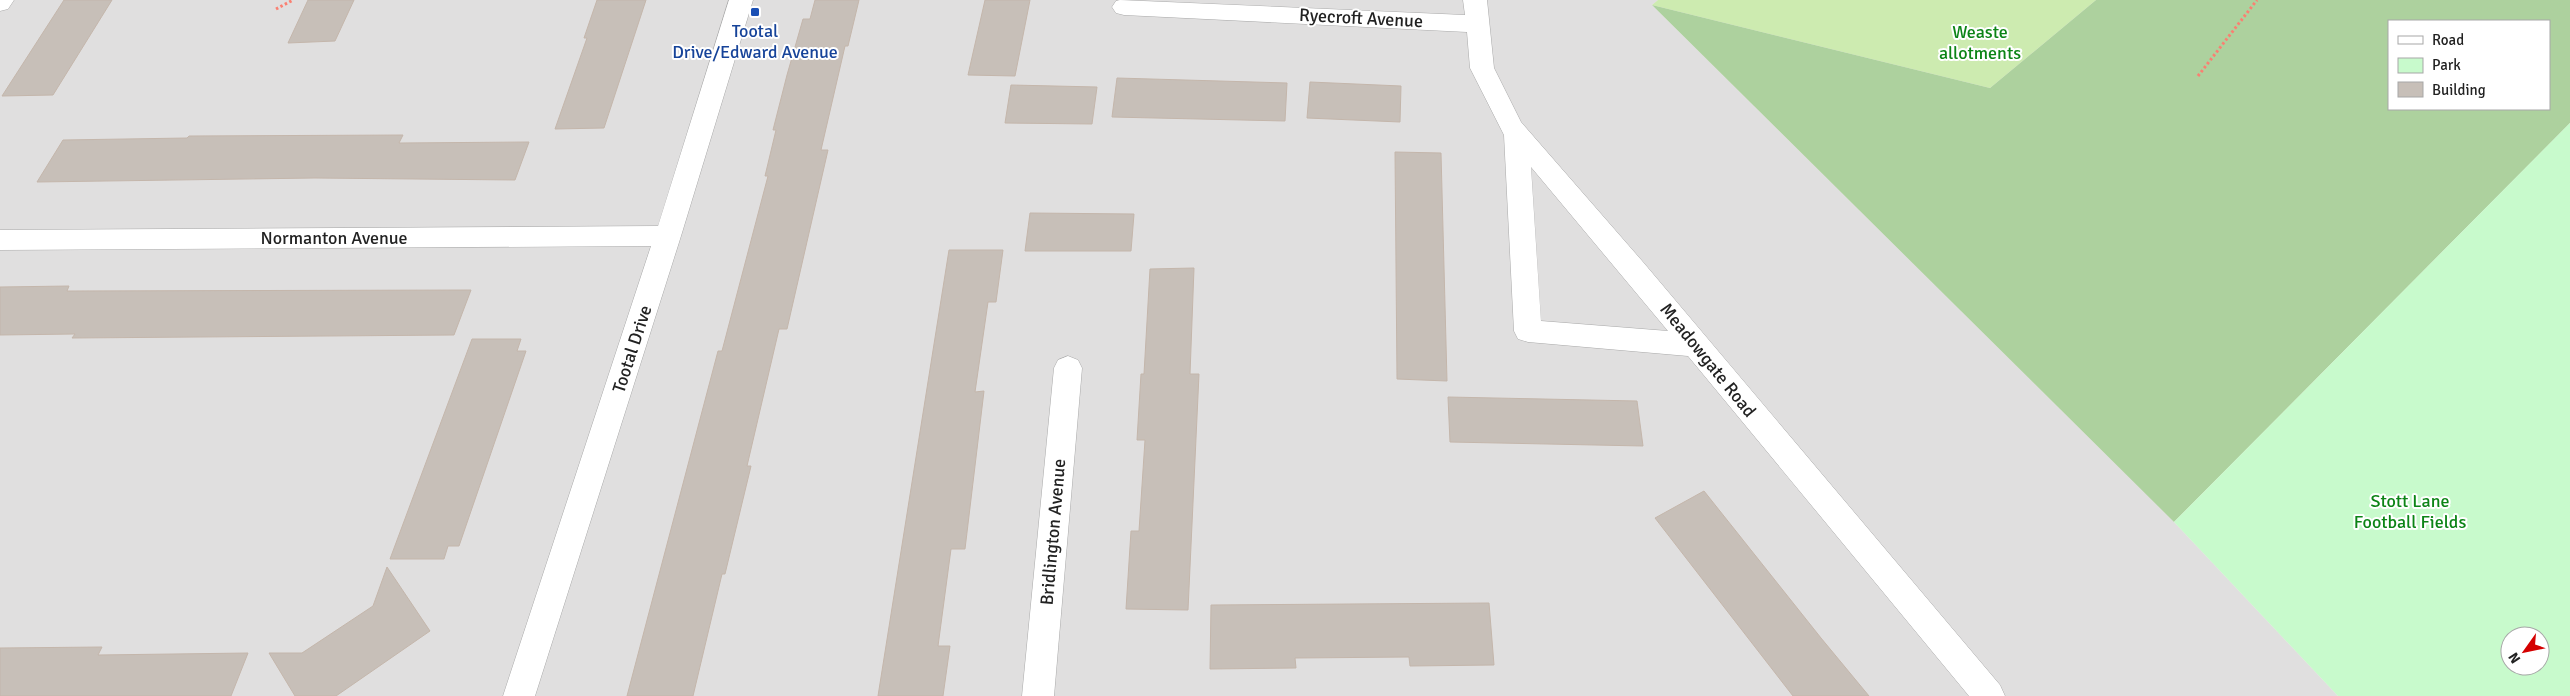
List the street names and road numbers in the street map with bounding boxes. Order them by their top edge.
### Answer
street label: Ryecroft Avenue [1298,4,1424,32]
street label: Normanton Avenue [260,227,408,249]
street label: Meadowgate Road [1655,299,1761,421]
street label: Tootal Drive [608,302,656,396]
street label: Bridlington Avenue [1036,458,1070,606]

